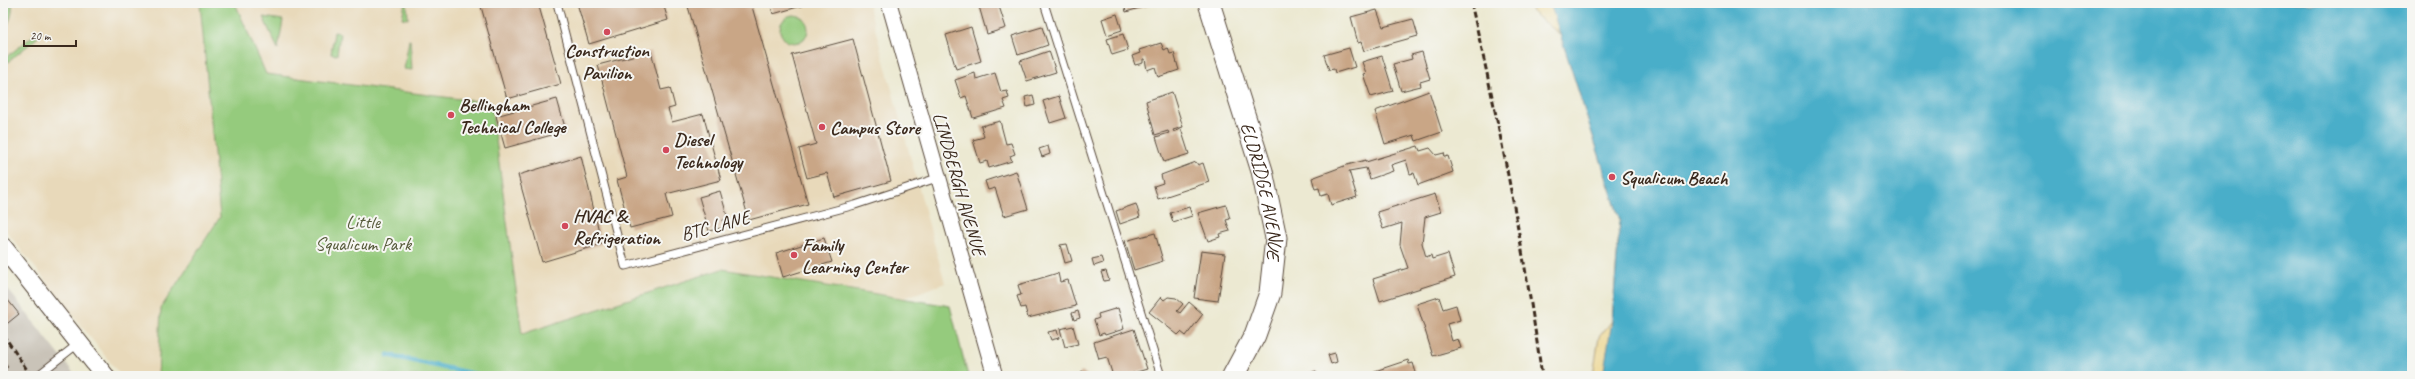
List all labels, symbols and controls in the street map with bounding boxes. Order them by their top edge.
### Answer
scale bar [24,22,76,48]
marker: Construction Pavilion [602,27,612,37]
text: 20 m [30,28,52,44]
place label: Construction Pavilion [565,39,650,85]
place label: Bellingham Technical College [459,93,567,139]
marker: Bellingham Technical College [446,110,456,120]
street label: LINDBERGH AVENUE [927,110,992,261]
place label: Campus Store [830,116,922,140]
street label: ELDRIDGE AVENUE [1234,120,1288,264]
marker: Campus Store [817,122,827,132]
place label: Diesel Technology [674,128,745,174]
marker: Diesel Technology [661,145,671,155]
place label: Squalicum Beach [1620,166,1729,190]
marker: Squalicum Beach [1607,172,1617,182]
place label: HVAC & Refrigeration [573,204,661,250]
street label: BTC LANE [678,205,755,247]
park label: Little Squalicum Park [315,210,413,256]
marker: HVAC & Refrigeration [560,221,570,231]
place label: Family Learning Center [802,233,910,279]
marker: Family Learning Center [789,250,799,260]

